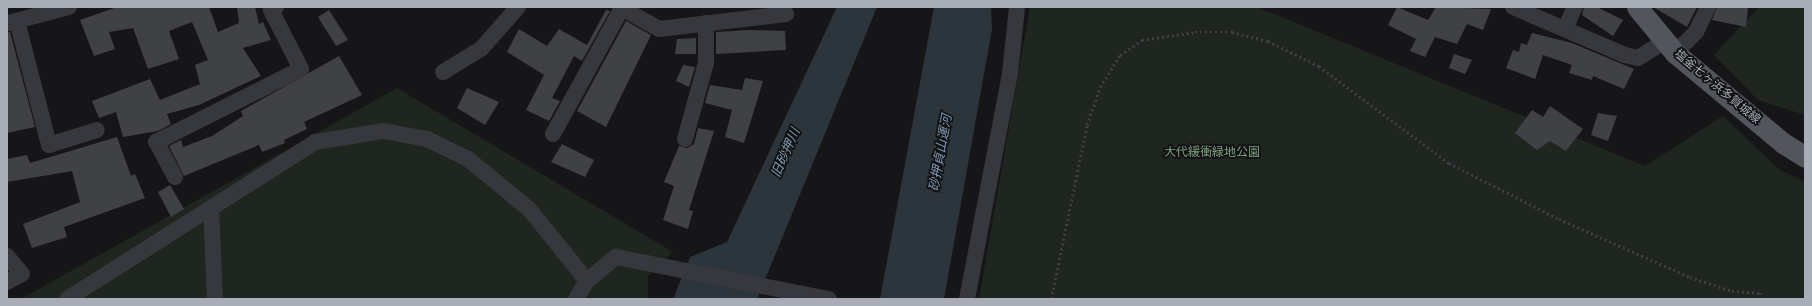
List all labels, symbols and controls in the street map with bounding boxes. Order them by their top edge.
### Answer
street label: 塩釜七ヶ浜多賀城線 [1671,47,1763,127]
water label: 砂押貞山運河 [927,113,955,193]
water label: 旧砂押川 [768,126,804,180]
park label: 大代緩衝緑地公園 [1164,146,1260,160]

